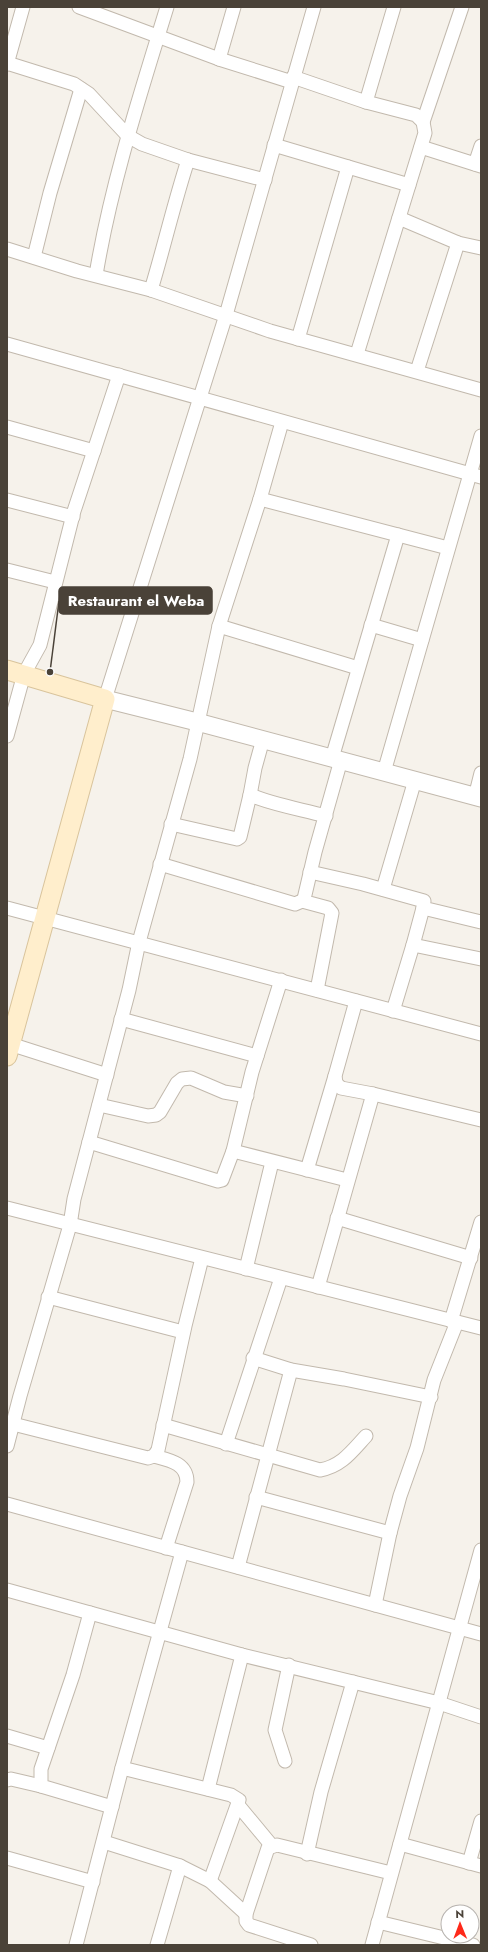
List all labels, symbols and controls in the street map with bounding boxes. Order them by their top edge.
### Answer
callout: Restaurant el Weba [59,587,212,614]
text: Restaurant el Weba [68,590,204,612]
north arrow [440,1904,480,1944]
text: N [455,1906,464,1922]

